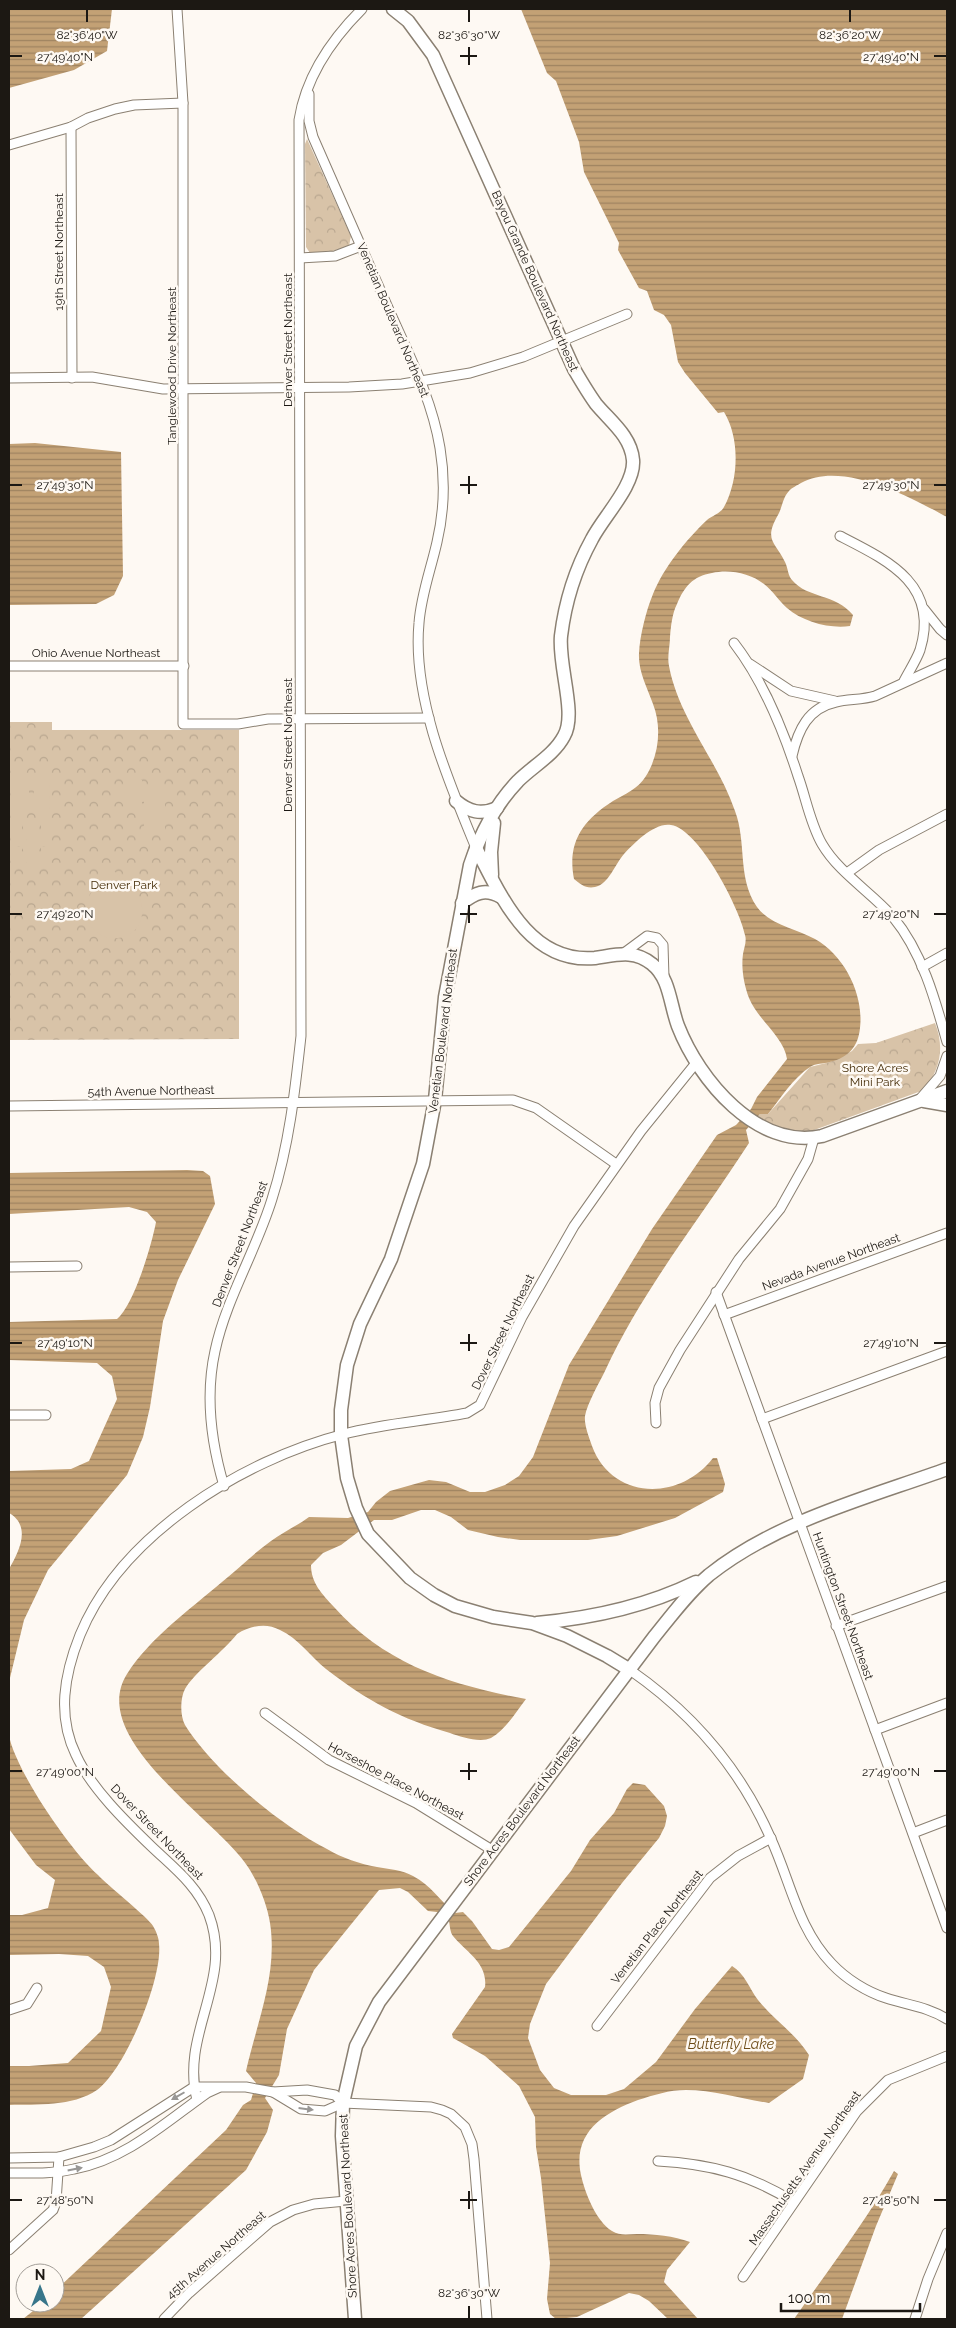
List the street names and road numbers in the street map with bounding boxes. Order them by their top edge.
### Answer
street label: Bayou Grande Boulevard Northeast [489,188,581,374]
street label: 19th Street Northeast [52,193,66,311]
street label: Venetian Boulevard Northeast [354,241,432,399]
street label: Denver Street Northeast [281,273,295,407]
street label: Tanglewood Drive Northeast [165,287,179,445]
street label: Ohio Avenue Northeast [32,646,160,660]
street label: Denver Street Northeast [281,678,295,812]
street label: Venetian Boulevard Northeast [426,948,460,1114]
street label: 54th Avenue Northeast [87,1083,215,1099]
street label: Denver Street Northeast [209,1179,271,1309]
street label: Nevada Avenue Northeast [760,1231,902,1293]
street label: Dover Street Northeast [469,1272,537,1392]
street label: Huntington Street Northeast [810,1530,876,1682]
street label: Shore Acres Boulevard Northeast [461,1733,583,1889]
street label: Horseshoe Place Northeast [326,1739,466,1823]
street label: Dover Street Northeast [108,1781,206,1883]
street label: Venetian Place Northeast [608,1867,706,1987]
street label: Massachusetts Avenue Northeast [746,2088,864,2248]
street label: Shore Acres Boulevard Northeast [336,2114,360,2298]
street label: 45th Avenue Northeast [164,2208,268,2302]

